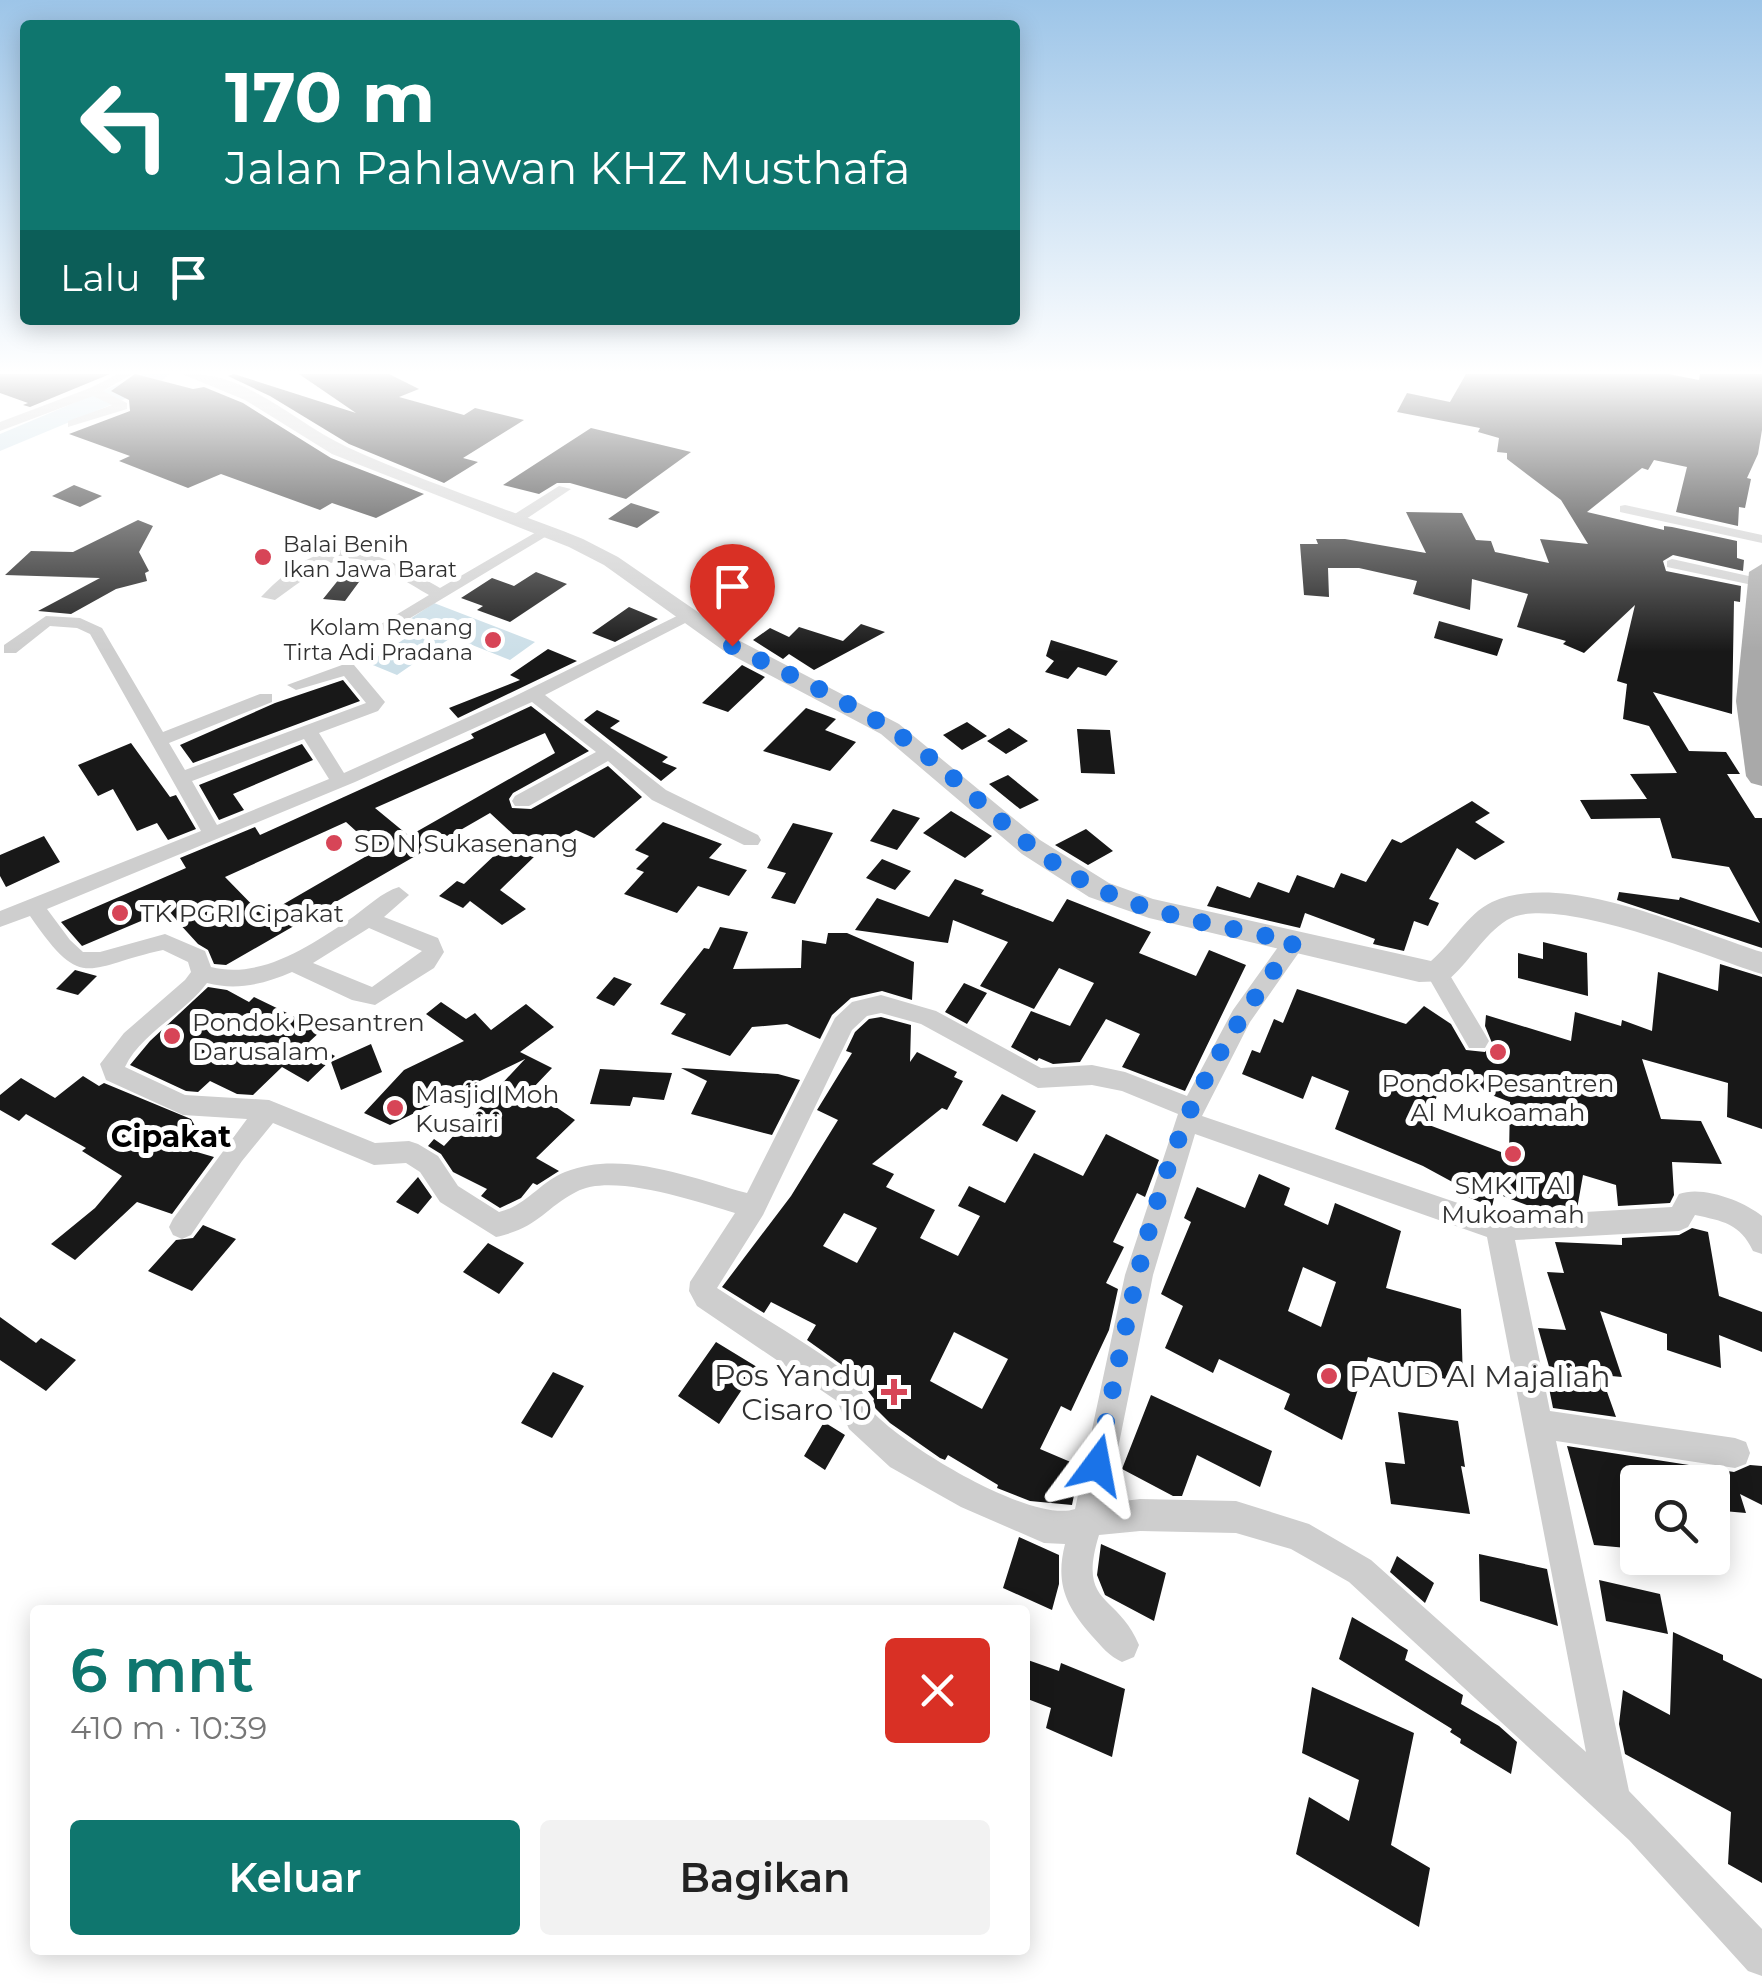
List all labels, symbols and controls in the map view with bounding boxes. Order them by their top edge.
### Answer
text: 170 m [225,54,435,140]
icon: left [60,60,190,190]
text: Jalan Pahlawan KHZ Musthafa [225,140,911,195]
icon: arrive [161,250,216,305]
text: Lalu [60,254,141,301]
place label: Balai Benih Ikan Jawa Barat [283,531,457,583]
pin [690,544,775,647]
marker: Balai Benih Ikan Jawa Barat [252,546,274,568]
icon: arrive [705,559,760,614]
place label: Kolam Renang Tirta Adi Pradana [284,614,473,666]
marker: Kolam Renang Tirta Adi Pradana [482,629,504,651]
place label: SD N Sukasenang [354,828,578,858]
marker: SD N Sukasenang [323,832,345,854]
place label: TK PGRI Cipakat [140,898,344,928]
marker: TK PGRI Cipakat [109,902,131,924]
place label: Pondok Pesantren Darusalam [192,1007,425,1066]
marker: Pondok Pesantren Darusalam [161,1025,183,1047]
marker: Pondok Pesantren Al Mukoamah [1487,1041,1509,1063]
place label: Pondok Pesantren Al Mukoamah [1382,1068,1614,1127]
place label: Masjid Moh Kusairi [415,1079,559,1138]
marker: Masjid Moh Kusairi [384,1097,406,1119]
district label: Cipakat [111,1118,231,1155]
marker: SMK IT Al Mukoamah [1502,1143,1524,1165]
place label: SMK IT Al Mukoamah [1441,1170,1585,1229]
place label: Pos Yandu Cisaro 10 [714,1357,872,1428]
place label: PAUD Al Majaliah [1349,1358,1610,1395]
marker: PAUD Al Majaliah [1318,1365,1340,1387]
marker: Pos Yandu Cisaro 10 [881,1379,907,1405]
position arrow [1045,1413,1149,1517]
map controls [1620,1465,1730,1575]
button: search [1620,1465,1730,1575]
text: 6 mnt [70,1634,254,1707]
button: close [885,1638,990,1743]
text: 410 m · 10:39 [70,1708,267,1747]
button: Keluar [70,1820,520,1935]
button: Bagikan [540,1820,990,1935]

